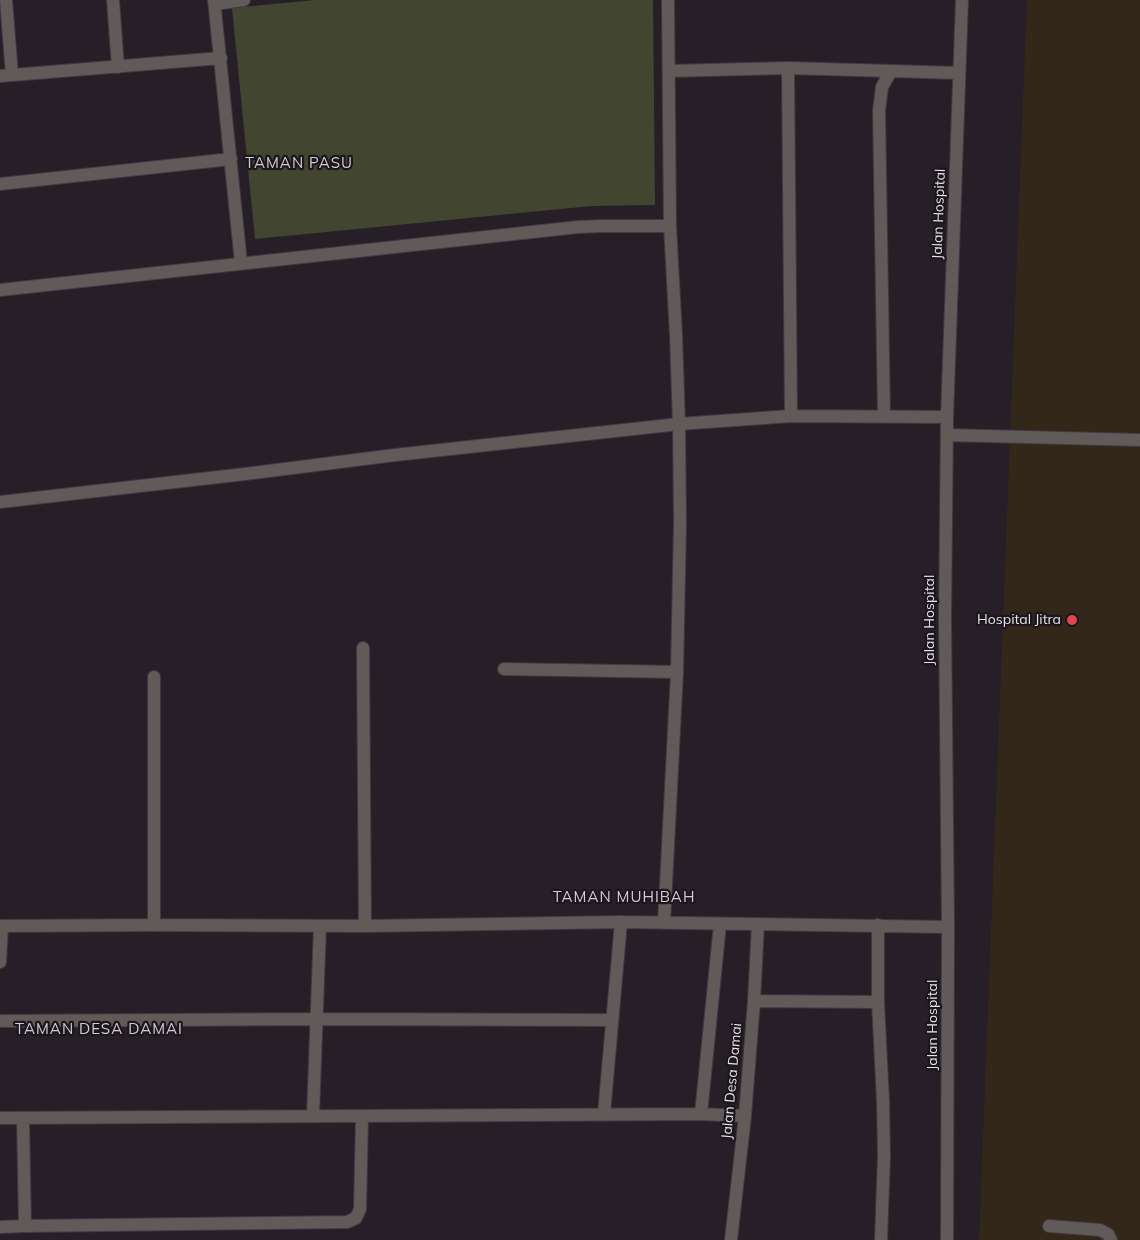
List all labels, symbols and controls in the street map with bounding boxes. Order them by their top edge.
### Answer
district label: TAMAN PASU [244,154,354,172]
street label: Jalan Hospital [929,168,949,260]
street label: Jalan Hospital [922,575,938,665]
place label: Hospital Jitra [977,612,1061,628]
marker: Hospital Jitra [1065,613,1079,627]
district label: TAMAN MUHIBAH [551,888,697,906]
street label: Jalan Hospital [925,980,941,1070]
district label: TAMAN DESA DAMAI [13,1020,185,1038]
street label: Jalan Desa Damai [719,1022,745,1140]

